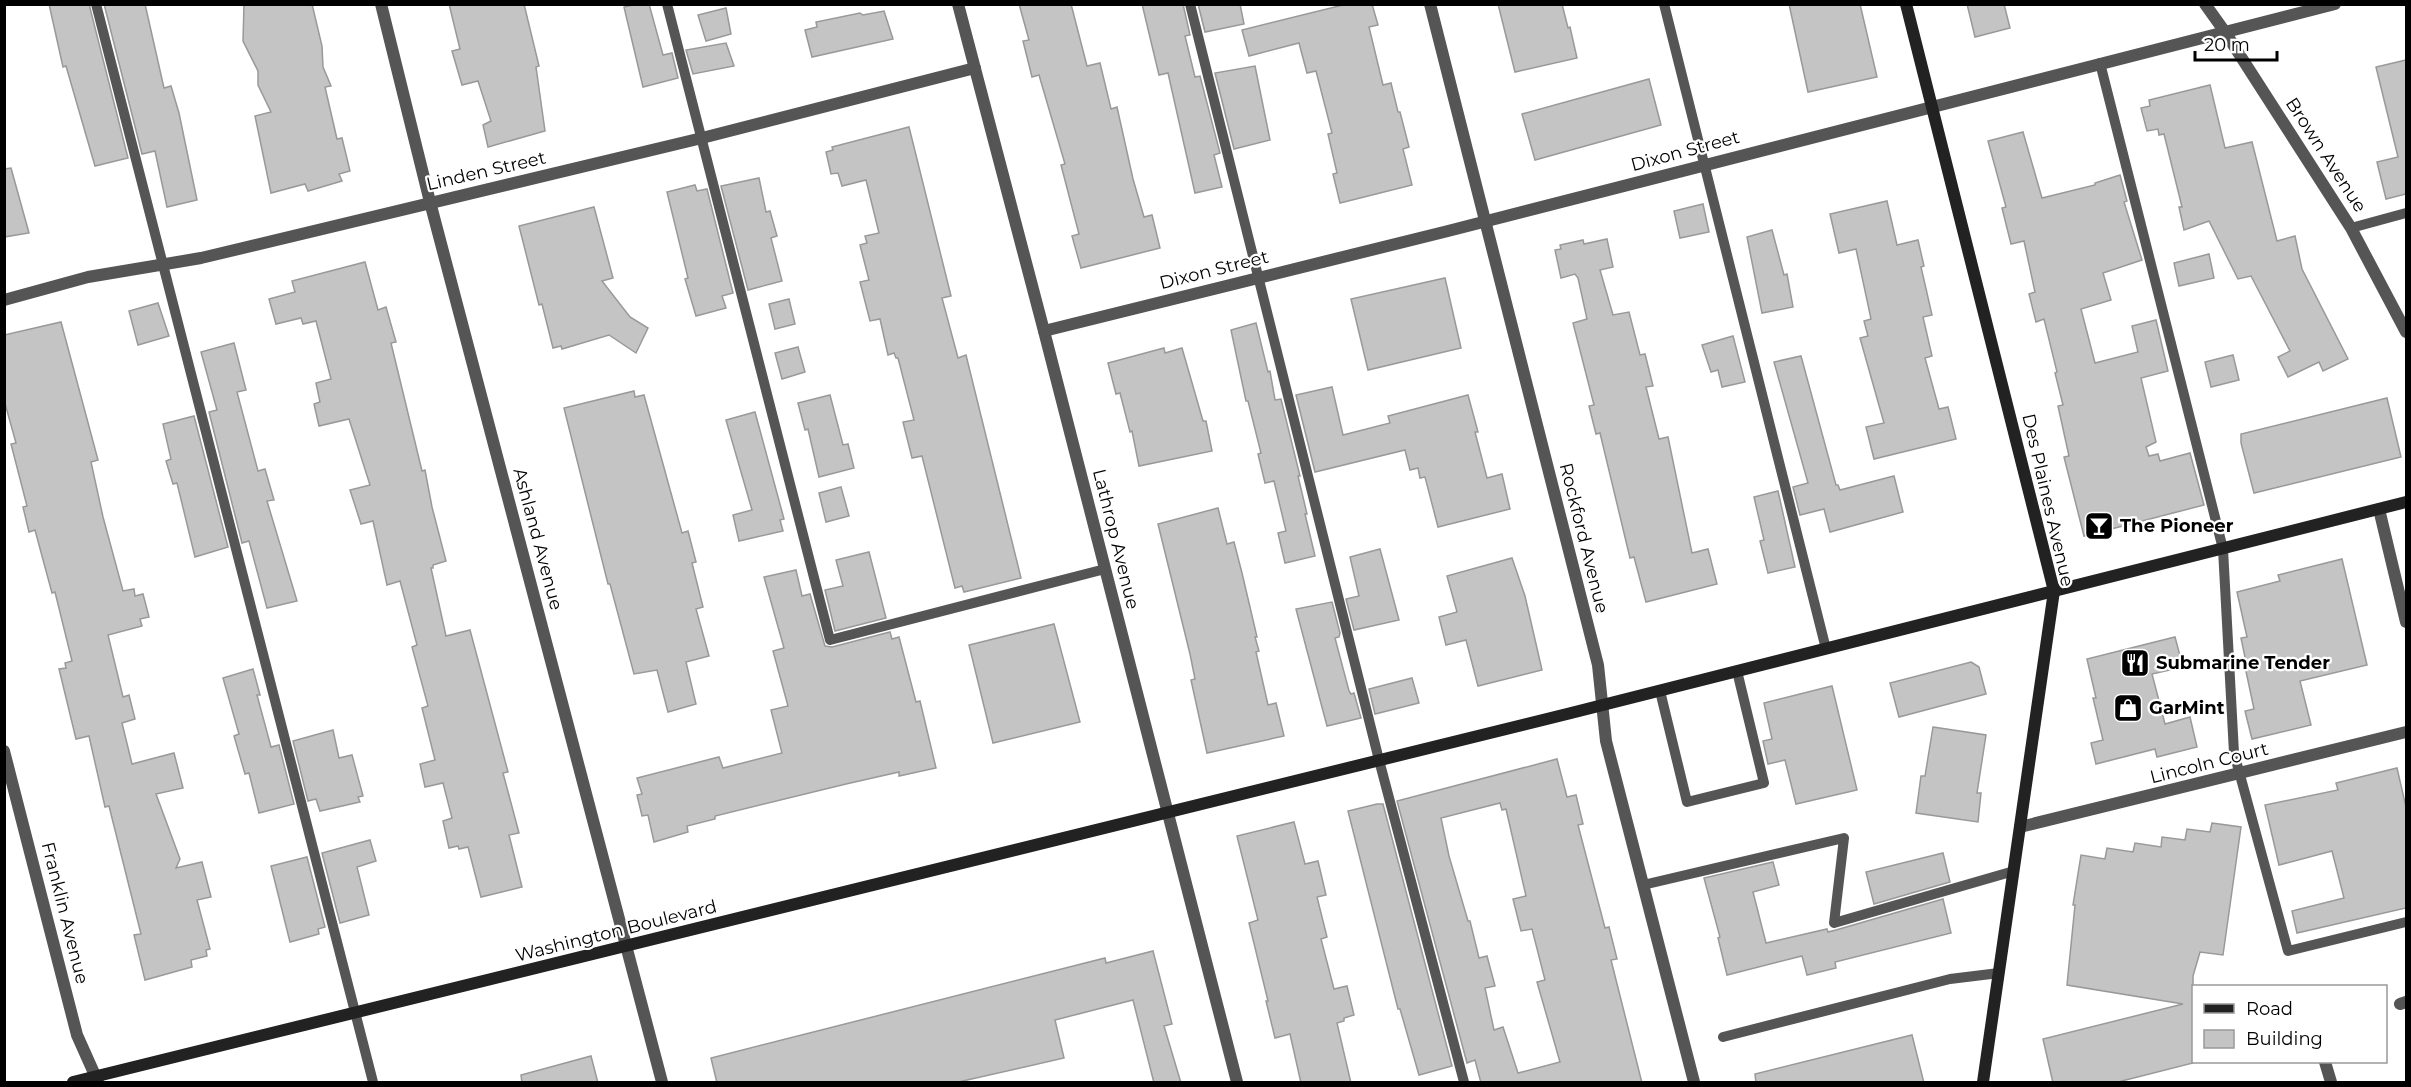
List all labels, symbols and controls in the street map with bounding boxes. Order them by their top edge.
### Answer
scale bar [2195,24,2278,62]
text: 20 m [2204,34,2250,56]
street label: Brown Avenue [2281,94,2371,217]
street label: Dixon Street [1628,126,1742,176]
street label: Linden Street [424,147,548,195]
street label: Dixon Street [1157,246,1271,294]
street label: Des Plaines Avenue [2017,411,2079,589]
street label: Rockford Avenue [1555,461,1613,616]
street label: Ashland Avenue [508,466,568,613]
street label: Lathrop Avenue [1088,467,1144,612]
bar icon: The Pioneer [2083,510,2115,542]
place label: The Pioneer [2120,515,2234,537]
restaurant icon: Submarine Tender [2119,647,2151,679]
place label: Submarine Tender [2156,652,2330,674]
shop icon: GarMint [2112,692,2144,724]
place label: GarMint [2149,697,2225,719]
street label: Lincoln Court [2148,738,2270,788]
street label: Franklin Avenue [37,840,93,986]
street label: Washington Boulevard [513,895,719,967]
legend [2192,985,2387,1063]
text: Road [2246,998,2293,1020]
text: Building [2246,1028,2323,1050]

